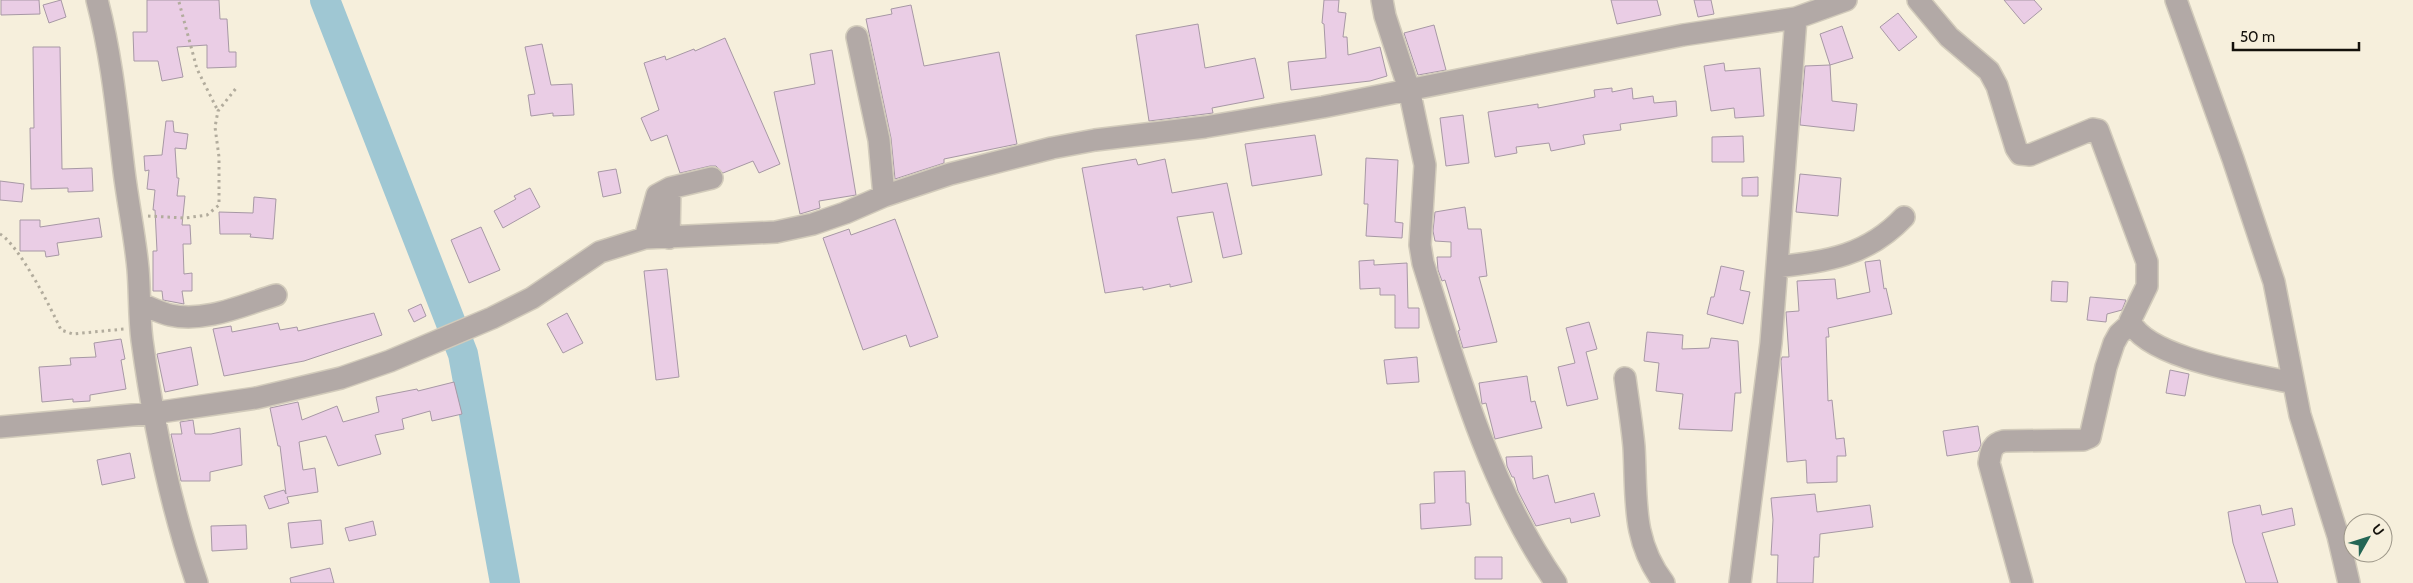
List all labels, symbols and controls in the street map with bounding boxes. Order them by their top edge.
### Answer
scale bar [2233,20,2359,52]
text: 50 m [2240,28,2275,46]
north arrow [2343,513,2393,563]
text: U [2368,520,2388,539]

